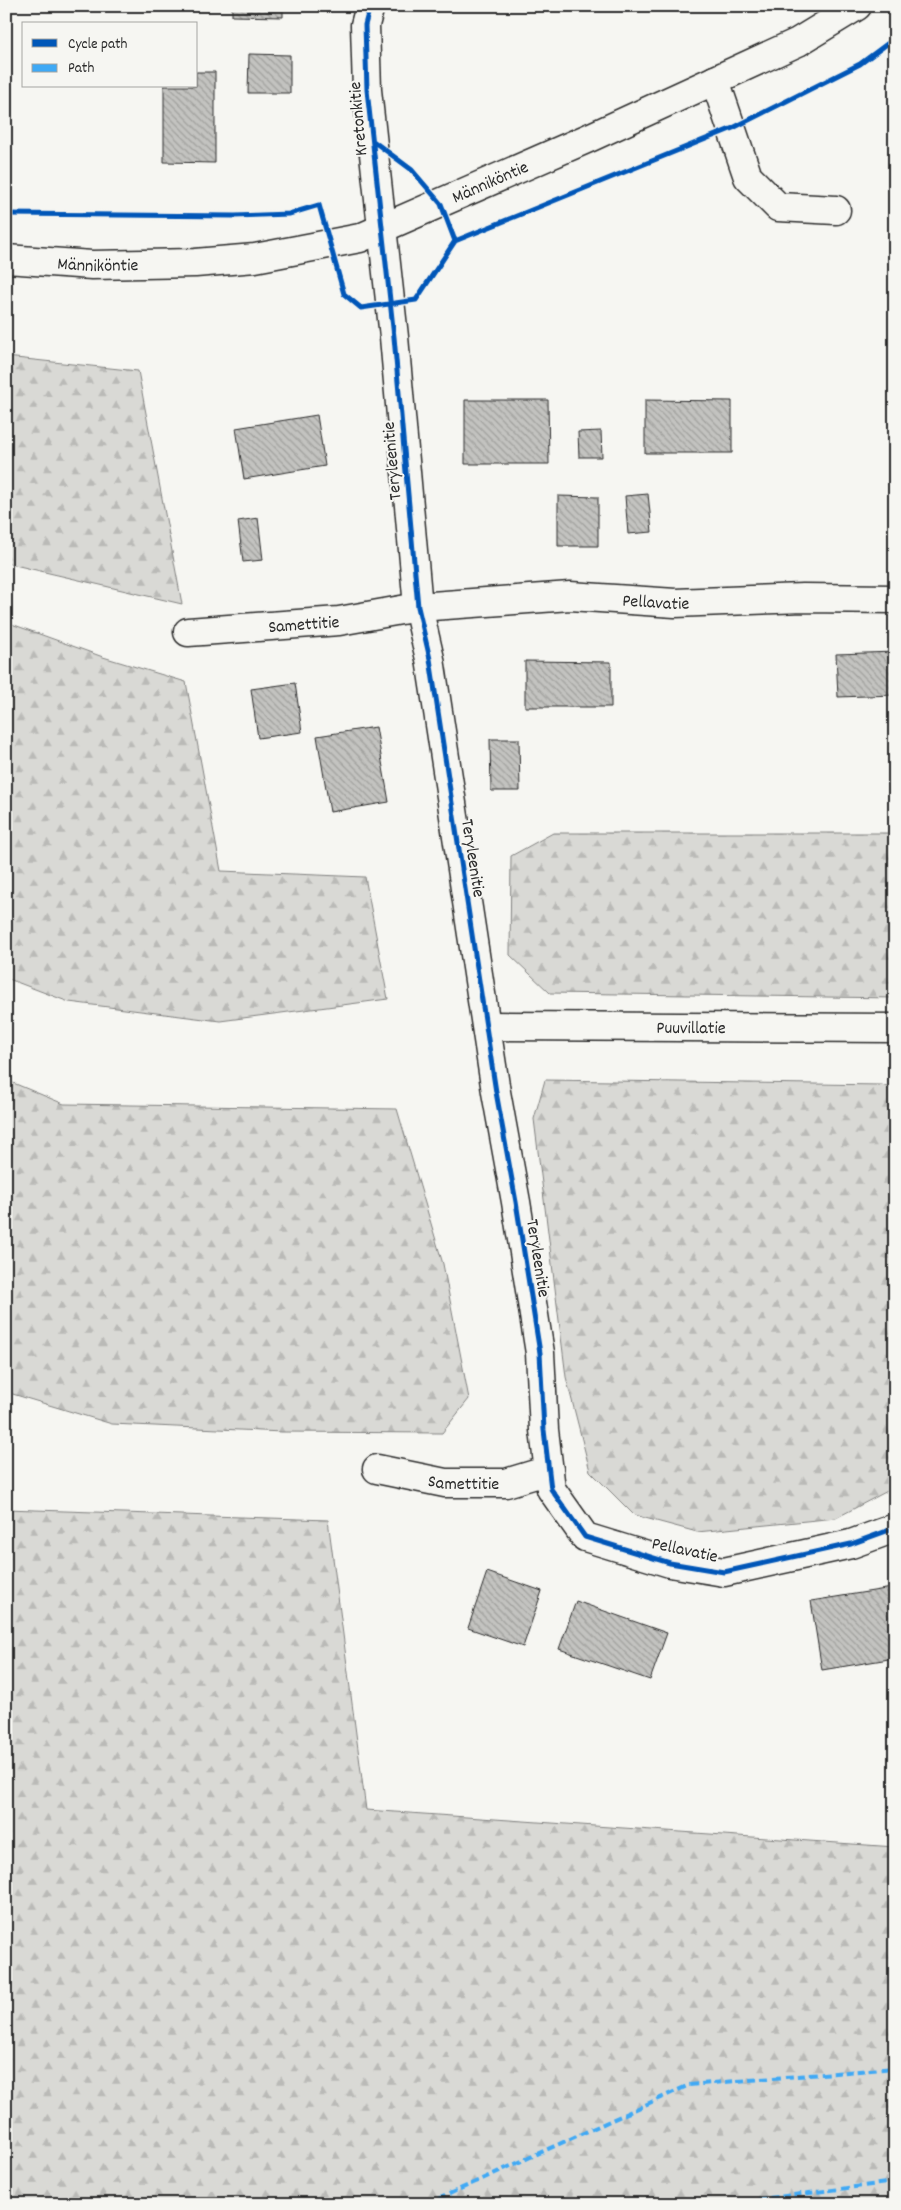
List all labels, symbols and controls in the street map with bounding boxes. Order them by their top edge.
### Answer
legend [22,22,198,88]
text: Cycle path [68,34,128,56]
text: Path [68,58,94,80]
street label: Kretonkitie [344,81,375,157]
street label: Männiköntie [449,156,533,211]
street label: Männiköntie [56,253,139,280]
street label: Teryleenitie [378,420,409,501]
street label: Pellavatie [621,590,690,618]
street label: Samettitie [267,611,340,641]
street label: Teryleenitie [453,818,490,899]
street label: Puuvillatie [656,1017,726,1042]
street label: Teryleenitie [518,1218,555,1299]
street label: Samettitie [425,1470,499,1498]
street label: Pellavatie [649,1532,720,1571]

